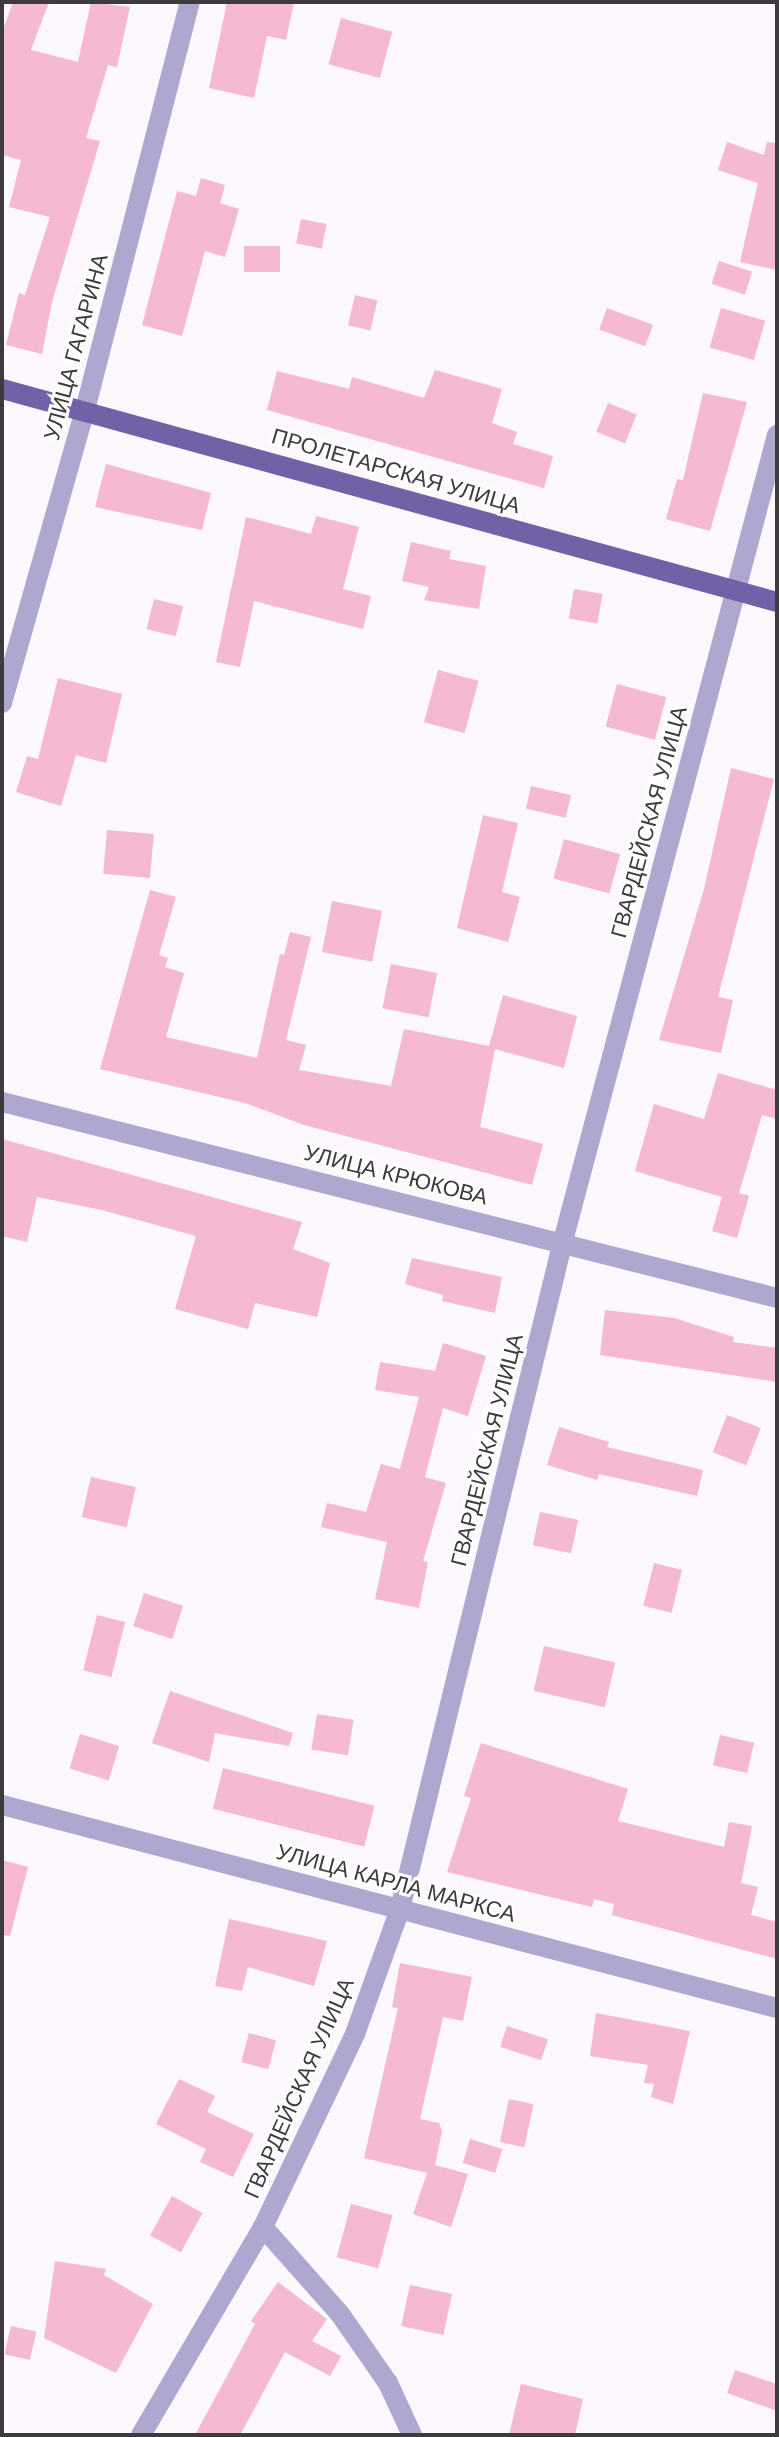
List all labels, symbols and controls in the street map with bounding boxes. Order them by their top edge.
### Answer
street label: УЛИЦА ГАГАРИНА [38,251,114,443]
street label: ПРОЛЕТАРСКАЯ УЛИЦА [269,423,523,519]
street label: ГВАРДЕЙСКАЯ УЛИЦА [605,703,693,941]
street label: УЛИЦА КРЮКОВА [301,1139,491,1211]
street label: ГВАРДЕЙСКАЯ УЛИЦА [445,1331,529,1569]
street label: УЛИЦА КАРЛА МАРКСА [274,1838,518,1928]
street label: ГВАРДЕЙСКАЯ УЛИЦА [238,1974,360,2202]

